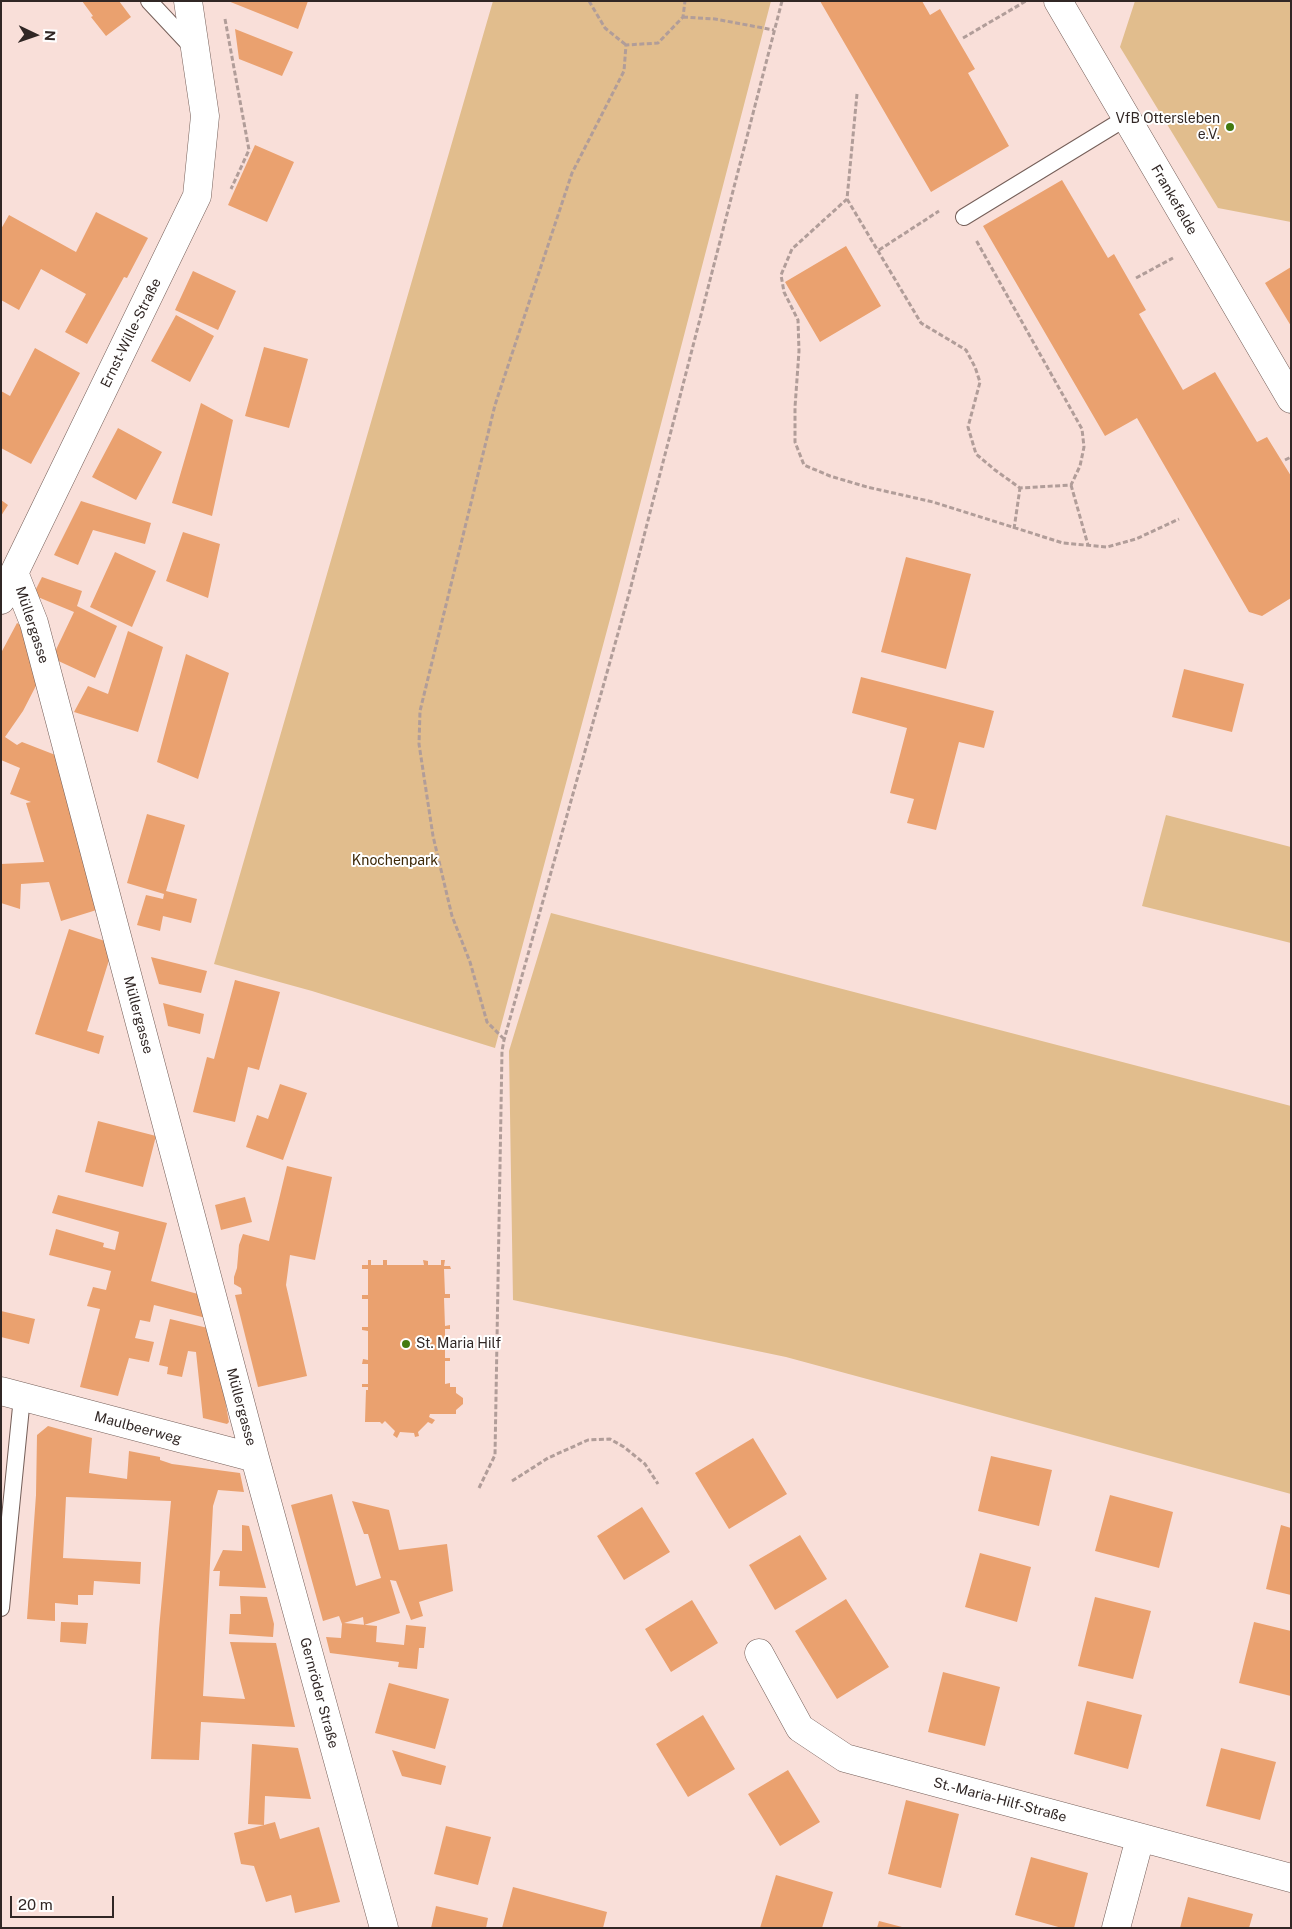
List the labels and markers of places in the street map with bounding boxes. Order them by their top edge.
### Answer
place label: VfB Ottersleben e.V. [1115,111,1220,144]
marker: VfB Ottersleben e.V. [1224,121,1236,133]
place label: St. Maria Hilf [416,1336,501,1352]
marker: St. Maria Hilf [400,1338,412,1350]

